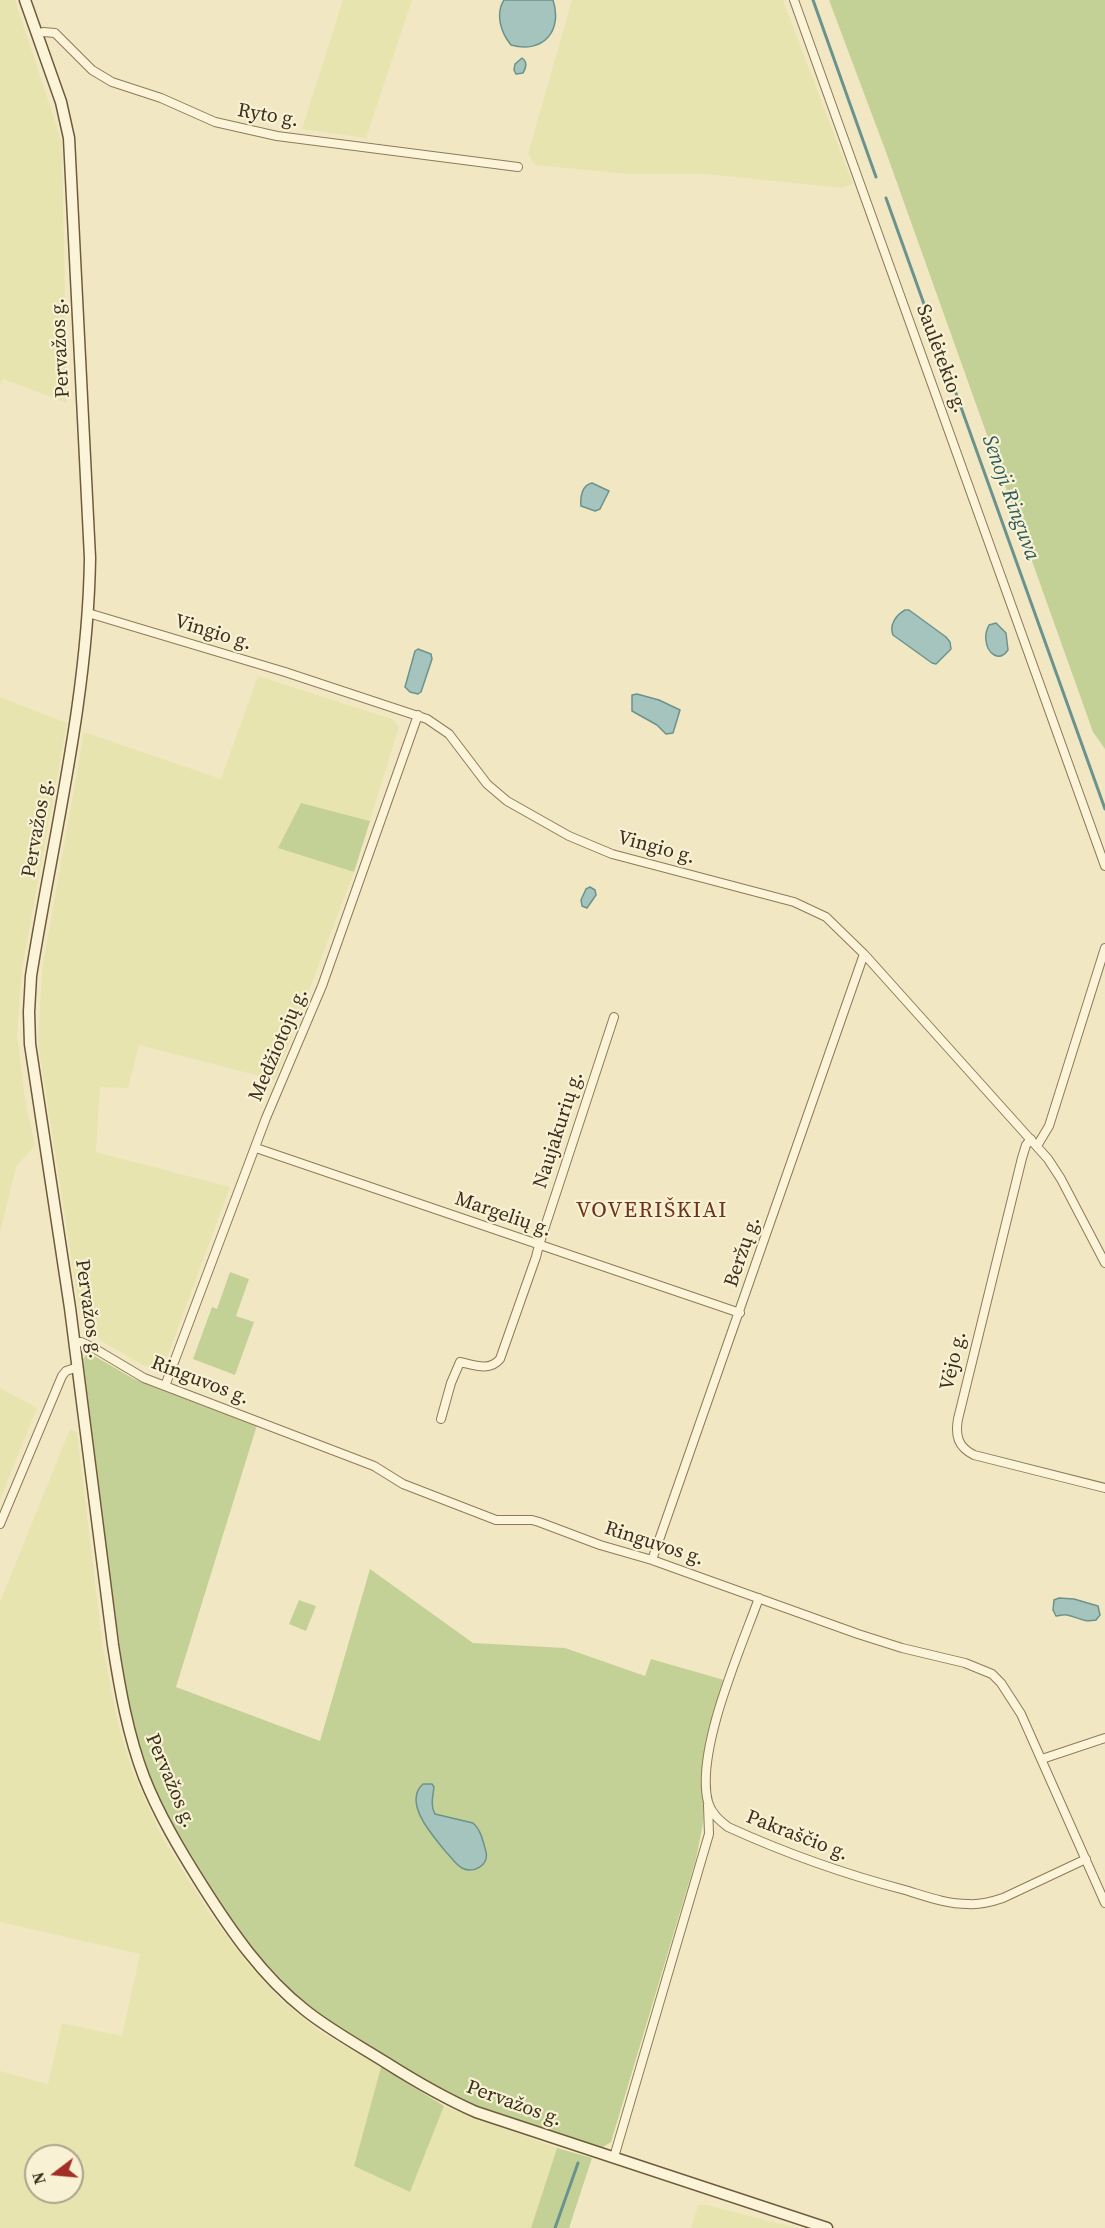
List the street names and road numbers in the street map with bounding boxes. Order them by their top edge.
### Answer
street label: Ryto g. [236,99,300,133]
street label: Pervažos g. [46,297,76,399]
street label: Saulėtekio g. [910,302,972,416]
street label: Vingio g. [172,610,254,656]
street label: Pervažos g. [17,777,59,879]
street label: Vingio g. [615,826,697,870]
street label: Medžiotojų g. [244,985,314,1105]
street label: Naujakurių g. [529,1068,589,1192]
street label: Margelių g. [451,1187,555,1243]
street label: Beržų g. [720,1214,766,1290]
street label: Pervažos g. [69,1258,107,1360]
street label: Vėjo g. [936,1329,972,1393]
street label: Ringuvos g. [148,1351,252,1411]
street label: Ringuvos g. [601,1517,707,1571]
street label: Pervažos g. [139,1730,201,1832]
street label: Pakraščio g. [742,1805,852,1867]
street label: Pervažos g. [463,2076,565,2132]

